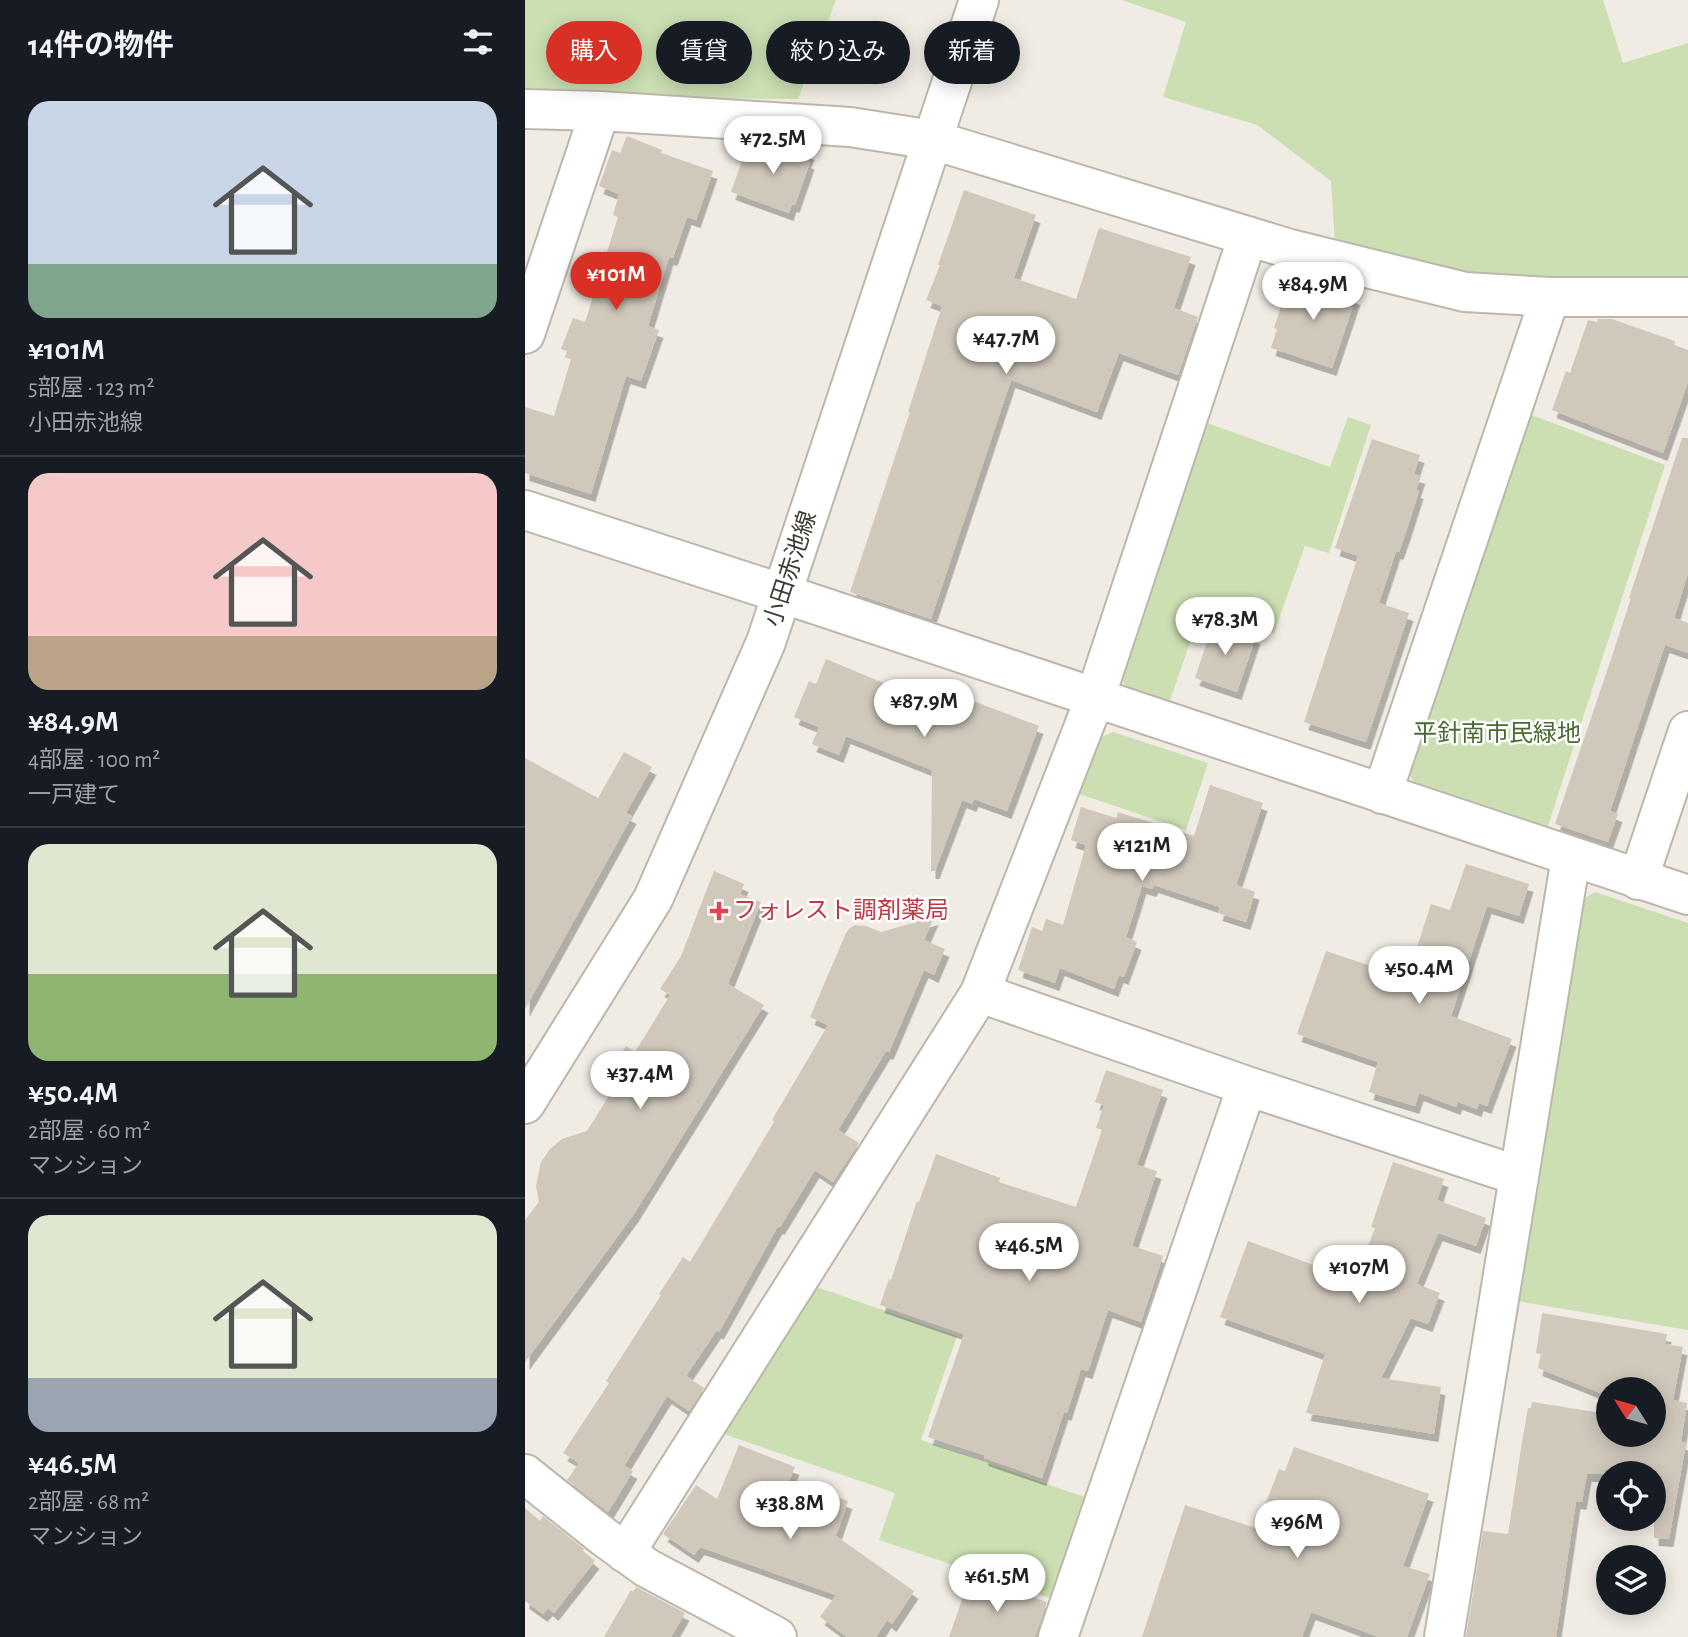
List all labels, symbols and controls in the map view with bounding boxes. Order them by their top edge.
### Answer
chip: 購入 [546,21,642,84]
chip: 賃貸 [656,21,752,84]
chip: 絞り込み [766,21,910,84]
chip: 新着 [924,21,1020,84]
icon: filters [459,23,497,61]
text: 14件の物件 [28,31,174,61]
pin: ¥72.5M [716,116,830,176]
text: ¥72.5M [740,127,806,150]
icon: home [200,147,326,273]
pin: ¥101M [567,252,665,312]
pin: ¥84.9M [1256,262,1370,322]
text: ¥101M [587,263,645,286]
text: ¥84.9M [1278,273,1348,296]
pin: ¥47.7M [949,316,1063,376]
text: ¥47.7M [972,327,1040,350]
text: ¥101M [28,335,105,365]
text: 5部屋 · 123 m² [28,377,155,400]
text: 小田赤池線 [28,412,143,435]
street label: 小田赤池線 [759,508,821,630]
icon: home [200,519,326,645]
pin: ¥78.3M [1168,598,1282,657]
text: ¥78.3M [1192,608,1258,631]
pin: ¥87.9M [867,680,981,739]
text: ¥87.9M [890,690,958,713]
text: ¥84.9M [28,707,119,737]
park label: 平針南市民緑地 [1413,720,1581,746]
text: 4部屋 · 100 m² [28,749,160,772]
text: 一戸建て [28,784,120,807]
pin: ¥121M [1093,824,1191,883]
text: ¥121M [1113,834,1171,857]
icon: home [200,890,326,1016]
place label: フォレスト調剤薬局 [733,897,949,923]
marker: フォレスト調剤薬局 [711,903,727,919]
pin: ¥50.4M [1362,946,1476,1006]
text: ¥50.4M [1384,957,1454,980]
pin: ¥37.4M [583,1052,697,1111]
text: ¥37.4M [606,1062,674,1085]
text: ¥50.4M [28,1078,118,1108]
text: 2部屋 · 60 m² [28,1120,151,1143]
text: マンション [28,1155,143,1178]
pin: ¥46.5M [972,1224,1086,1283]
text: ¥46.5M [995,1234,1063,1257]
pin: ¥107M [1310,1246,1408,1305]
text: ¥107M [1329,1256,1389,1279]
icon: home [200,1261,326,1387]
north arrow [1596,1377,1666,1447]
map controls [1596,1377,1666,1615]
text: ¥46.5M [28,1449,117,1479]
button: locate [1596,1461,1666,1531]
pin: ¥38.8M [733,1482,847,1541]
text: 2部屋 · 68 m² [28,1491,149,1514]
text: ¥38.8M [756,1492,824,1515]
pin: ¥96M [1256,1500,1338,1560]
text: ¥96M [1271,1511,1323,1534]
text: マンション [28,1526,143,1549]
button: layers [1596,1545,1666,1615]
pin: ¥61.5M [940,1554,1054,1614]
text: ¥61.5M [964,1565,1030,1588]

